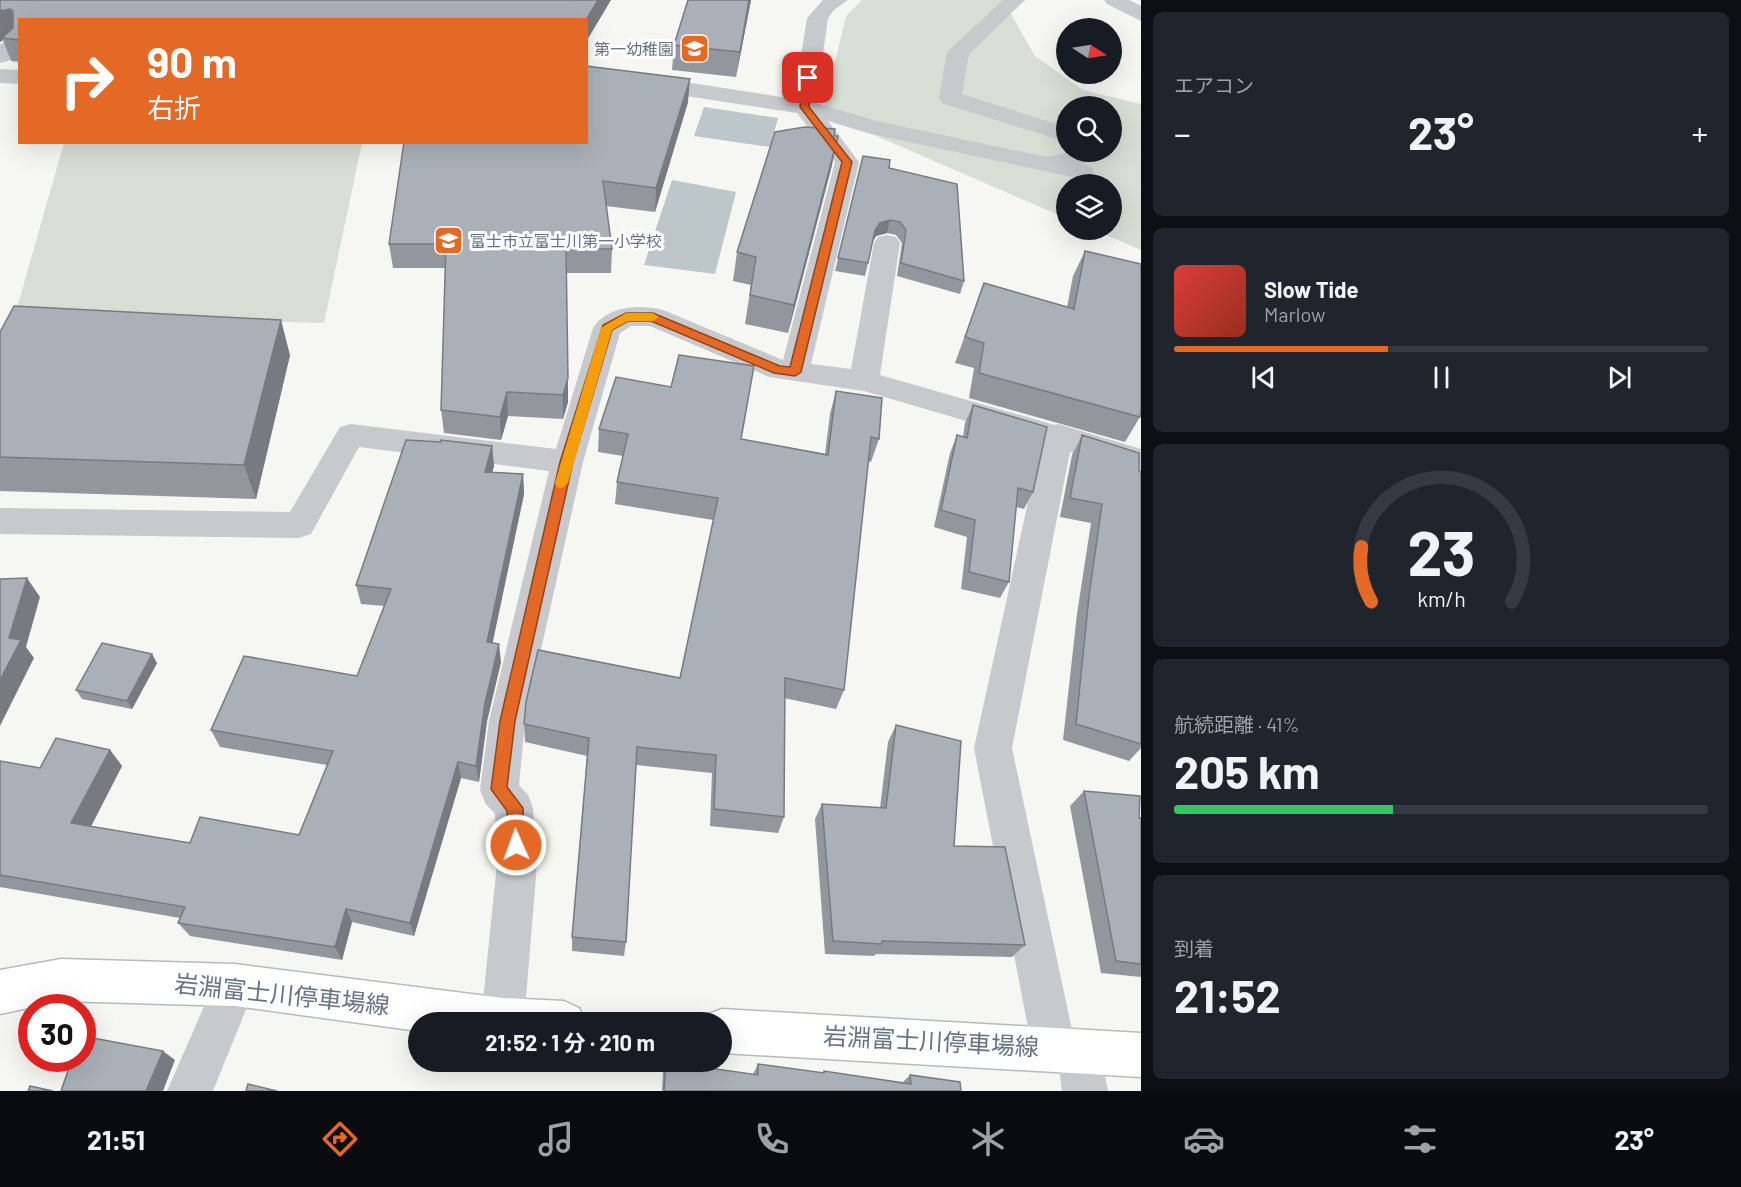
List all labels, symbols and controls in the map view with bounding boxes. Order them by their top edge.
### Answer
north arrow [1056,18,1122,84]
map controls [1056,18,1122,240]
school or university icon: 第一幼稚園 [679,33,711,65]
text: 90 m [147,36,237,86]
place label: 第一幼稚園 [594,39,674,58]
icon: right [48,42,126,120]
pin [782,52,833,103]
icon: arrive [791,61,824,94]
text: エアコン [1174,73,1254,97]
text: 右折 [147,91,201,123]
button: search [1056,96,1122,162]
text: 23° [1408,105,1474,159]
text: − [1174,113,1191,153]
text: + [1691,113,1708,153]
button: layers [1056,174,1122,240]
school or university icon: 富士市立富士川第一小学校 [433,225,465,257]
place label: 富士市立富士川第一小学校 [470,231,662,250]
text: Slow Tide [1264,276,1359,302]
text: Marlow [1264,302,1325,326]
icon: previous [1247,361,1280,394]
icon: pause [1425,361,1458,394]
icon: next [1603,361,1636,394]
text: 23 [1407,515,1475,589]
text: km/h [1417,587,1465,612]
text: 航続距離 · 41% [1174,712,1299,736]
text: 205 km [1174,744,1320,798]
position arrow [484,813,548,877]
text: 到着 [1174,936,1214,960]
street label: 岩淵富士川停車場線 [173,968,391,1019]
text: 21:52 [1174,968,1281,1022]
speed limit sign: 30 [18,994,96,1072]
street label: 岩淵富士川停車場線 [822,1020,1040,1061]
text: 21:52 · 1 分 · 210 m [485,1029,655,1055]
icon: directions [319,1118,361,1160]
icon: music [535,1118,577,1160]
icon: phone [751,1118,793,1160]
icon: climate [967,1118,1009,1160]
icon: car [1183,1118,1225,1160]
icon: filters [1399,1118,1441,1160]
text: 21:51 [87,1123,145,1155]
text: 23° [1614,1123,1654,1155]

